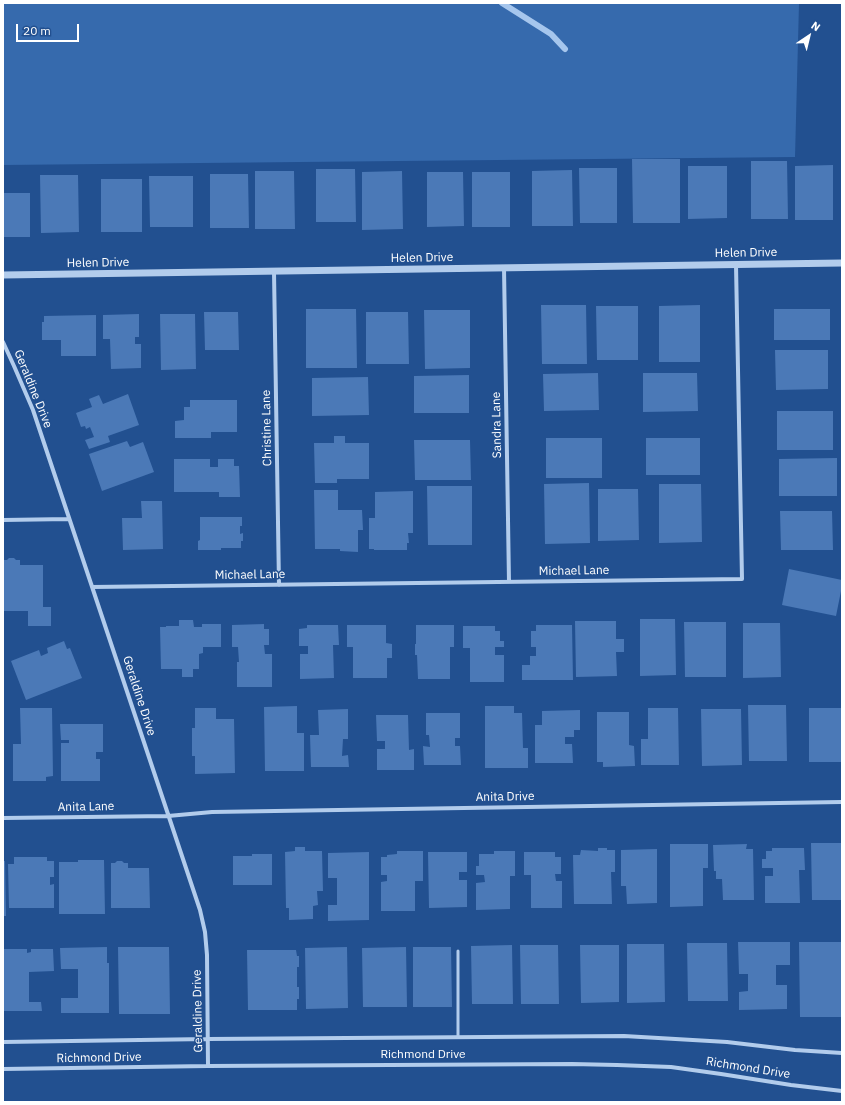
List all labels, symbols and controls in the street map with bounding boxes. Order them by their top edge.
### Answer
scale bar [18,16,81,42]
north arrow [789,16,829,56]
text: N [809,18,823,34]
text: 20 m [23,23,51,38]
street label: Helen Drive [715,245,777,261]
street label: Helen Drive [391,250,453,266]
street label: Helen Drive [67,255,129,271]
street label: Geraldine Drive [11,348,55,430]
street label: Christine Lane [259,390,275,466]
street label: Sandra Lane [489,392,505,458]
street label: Michael Lane [539,563,609,579]
street label: Michael Lane [215,567,285,583]
street label: Geraldine Drive [119,654,159,738]
street label: Anita Drive [475,789,535,805]
street label: Anita Lane [57,799,115,815]
street label: Geraldine Drive [190,969,206,1053]
street label: Richmond Drive [380,1048,466,1062]
street label: Richmond Drive [56,1050,142,1066]
street label: Richmond Drive [705,1054,791,1082]

